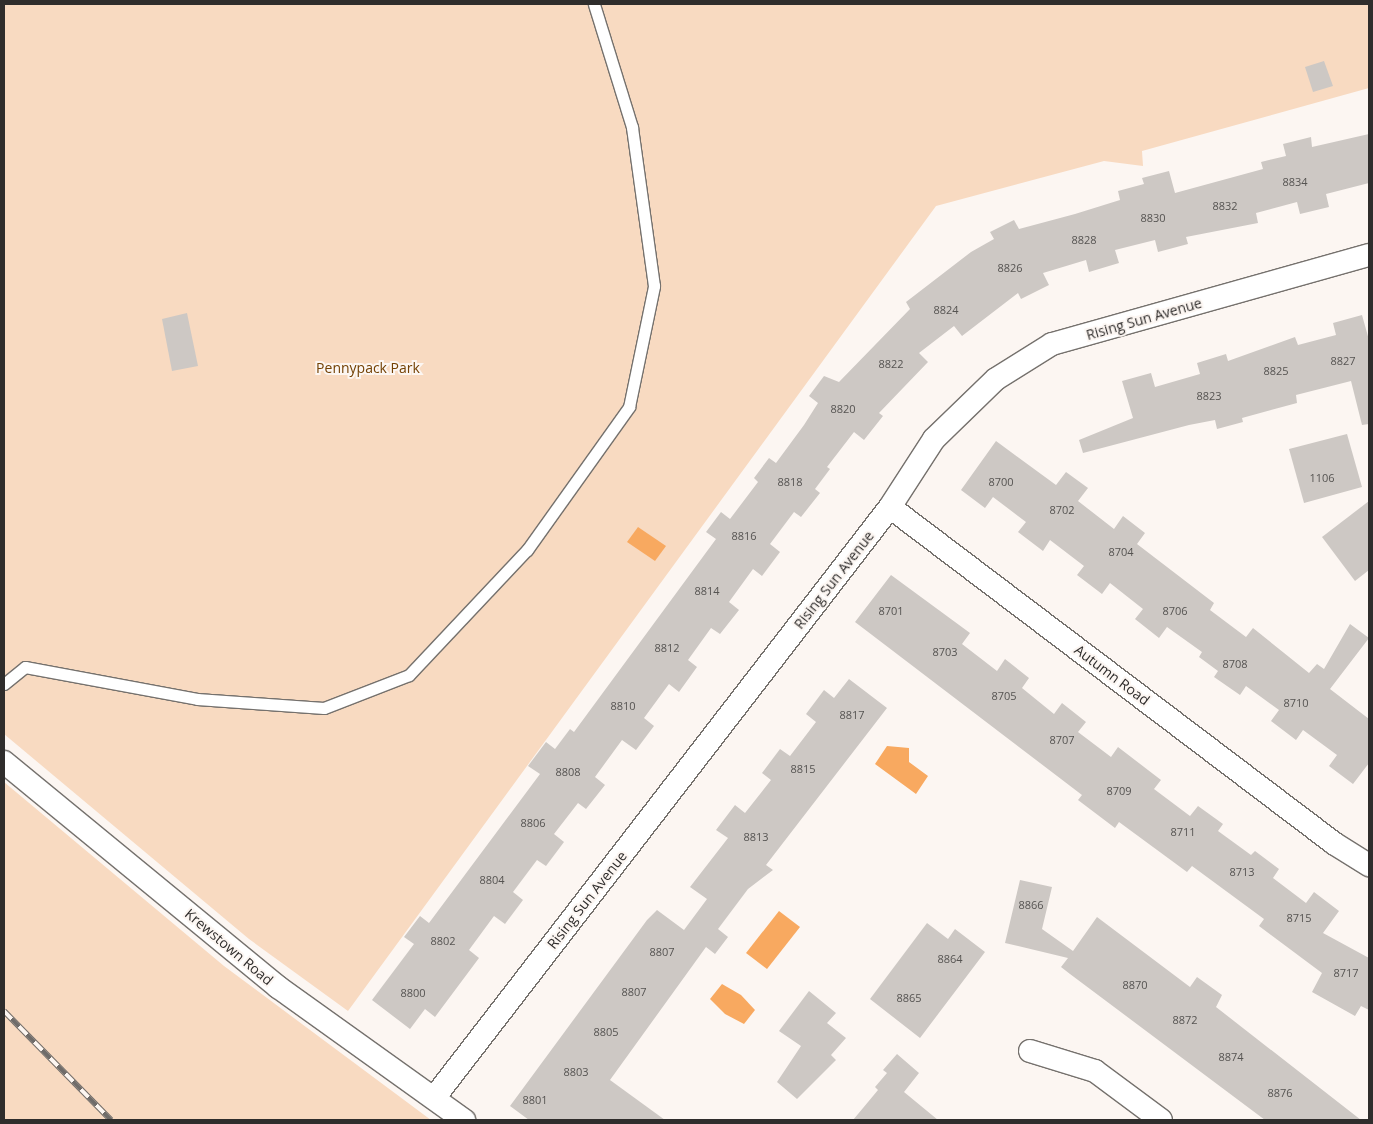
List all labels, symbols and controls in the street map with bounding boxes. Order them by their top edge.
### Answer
house number: 8834 [1282,175,1308,189]
house number: 8832 [1212,199,1238,213]
house number: 8830 [1140,211,1166,225]
house number: 8828 [1071,233,1097,247]
house number: 8826 [997,261,1023,275]
street label: Rising Sun Avenue [1084,294,1204,344]
house number: 8824 [933,303,959,317]
house number: 8827 [1330,354,1356,368]
house number: 8822 [878,357,904,371]
park label: Pennypack Park [316,360,420,376]
house number: 8825 [1263,364,1289,378]
house number: 8823 [1196,389,1222,403]
house number: 8820 [830,402,856,416]
house number: 1106 [1309,471,1335,485]
house number: 8818 [777,475,803,489]
house number: 8700 [988,475,1014,489]
house number: 8702 [1049,503,1075,517]
street label: Rising Sun Avenue [791,528,877,632]
house number: 8816 [731,529,757,543]
house number: 8704 [1108,545,1134,559]
house number: 8814 [694,584,720,598]
house number: 8701 [878,604,904,618]
house number: 8706 [1162,604,1188,618]
house number: 8812 [654,641,680,655]
street label: Autumn Road [1071,641,1153,709]
house number: 8703 [932,645,958,659]
house number: 8708 [1222,657,1248,671]
house number: 8705 [991,689,1017,703]
house number: 8710 [1283,696,1309,710]
house number: 8810 [610,699,636,713]
house number: 8817 [839,708,865,722]
house number: 8707 [1049,733,1075,747]
house number: 8815 [790,762,816,776]
house number: 8808 [555,765,581,779]
house number: 8709 [1106,784,1132,798]
house number: 8806 [520,816,546,830]
house number: 8711 [1170,825,1196,839]
house number: 8813 [743,830,769,844]
street label: Rising Sun Avenue [544,848,630,952]
house number: 8713 [1229,865,1255,879]
house number: 8804 [479,873,505,887]
house number: 8866 [1018,898,1044,912]
street label: Krewstown Road [182,905,276,989]
house number: 8715 [1286,911,1312,925]
house number: 8802 [430,934,456,948]
house number: 8807 [649,945,675,959]
house number: 8864 [937,952,963,966]
house number: 8717 [1333,966,1359,980]
house number: 8870 [1122,978,1148,992]
house number: 8807 [621,985,647,999]
house number: 8800 [400,986,426,1000]
house number: 8865 [896,991,922,1005]
house number: 8872 [1172,1013,1198,1027]
house number: 8805 [593,1025,619,1039]
house number: 8874 [1218,1050,1244,1064]
house number: 8803 [563,1065,589,1079]
house number: 8876 [1267,1086,1293,1100]
house number: 8801 [522,1093,548,1107]

